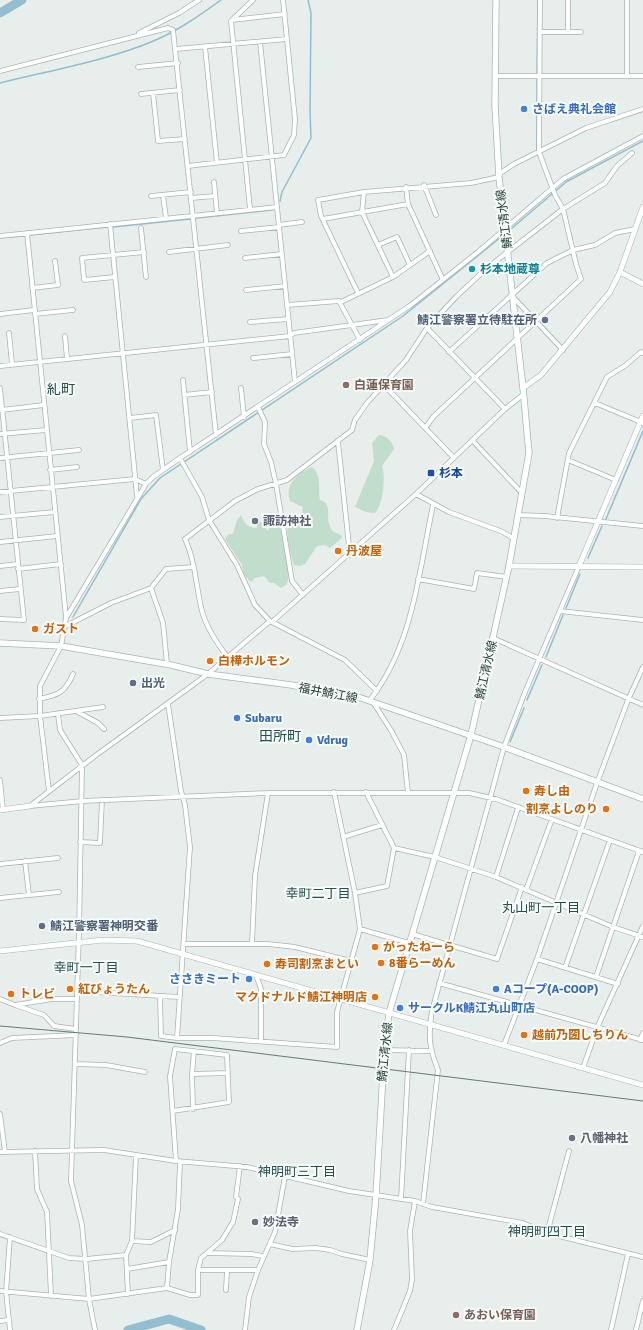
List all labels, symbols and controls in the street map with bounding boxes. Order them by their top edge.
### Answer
place label: さばえ典礼会館 [532,102,616,117]
marker: さばえ典礼会館 [519,104,529,114]
street label: 鯖江清水線 [493,188,516,250]
place label: 杉本地蔵尊 [480,262,540,277]
marker: 杉本地蔵尊 [467,264,477,274]
place label: 鯖江警察署立待駐在所 [417,313,537,328]
marker: 鯖江警察署立待駐在所 [540,315,550,325]
place label: 白蓮保育園 [354,378,414,393]
marker: 白蓮保育園 [341,380,351,390]
district label: 糺町 [47,381,75,398]
place label: 杉本 [439,466,463,481]
marker: 杉本 [426,468,436,478]
place label: 諏訪神社 [263,514,311,529]
marker: 諏訪神社 [250,516,260,526]
place label: 丹波屋 [346,544,382,559]
marker: 丹波屋 [333,546,343,556]
place label: ガスト [43,622,79,637]
marker: ガスト [30,624,40,634]
street label: 鯖江清水線 [472,639,501,701]
place label: 白樺ホルモン [218,654,290,669]
marker: 白樺ホルモン [205,656,215,666]
place label: 出光 [141,676,165,691]
marker: 出光 [128,678,138,688]
street label: 福井鯖江線 [297,680,359,707]
place label: Subaru [245,711,283,726]
marker: Subaru [232,713,242,723]
district label: 田所町 [259,728,301,745]
place label: Vdrug [317,733,348,748]
marker: Vdrug [304,735,314,745]
place label: 寿し由 [534,784,570,799]
marker: 寿し由 [521,786,531,796]
place label: 割烹よしのり [526,802,598,817]
marker: 割烹よしのり [601,804,611,814]
district label: 幸町二丁目 [285,886,351,902]
district label: 丸山町一丁目 [502,900,580,916]
place label: 鯖江警察署神明交番 [50,919,159,934]
marker: 鯖江警察署神明交番 [37,921,47,931]
place label: がったねーら [383,940,455,955]
marker: がったねーら [370,942,380,952]
place label: 8番らーめん [389,956,455,971]
place label: 寿司割烹まとい [275,957,359,972]
marker: 8番らーめん [376,958,386,968]
marker: 寿司割烹まとい [262,959,272,969]
district label: 幸町一丁目 [53,960,119,976]
place label: ささきミート [169,972,241,987]
marker: ささきミート [244,974,254,984]
place label: 紅びょうたん [78,982,150,997]
place label: Aコープ(A-COOP) [504,982,598,997]
marker: 紅びょうたん [65,984,75,994]
marker: Aコープ(A-COOP) [491,984,501,994]
place label: トレビ [19,987,55,1002]
marker: トレビ [6,989,16,999]
place label: マクドナルド鯖江神明店 [235,990,367,1005]
marker: マクドナルド鯖江神明店 [370,992,380,1002]
place label: サークルK鯖江丸山町店 [408,1001,535,1016]
marker: サークルK鯖江丸山町店 [395,1003,405,1013]
street label: 鯖江清水線 [375,1021,396,1083]
place label: 越前乃圀しちりん [532,1028,628,1043]
marker: 越前乃圀しちりん [519,1030,529,1040]
place label: 八幡神社 [580,1131,628,1146]
marker: 八幡神社 [567,1133,577,1143]
district label: 神明町三丁目 [258,1164,336,1180]
place label: 妙法寺 [263,1215,299,1230]
marker: 妙法寺 [250,1217,260,1227]
district label: 神明町四丁目 [508,1224,586,1240]
place label: あおい保育園 [464,1308,536,1323]
marker: あおい保育園 [451,1310,461,1320]

